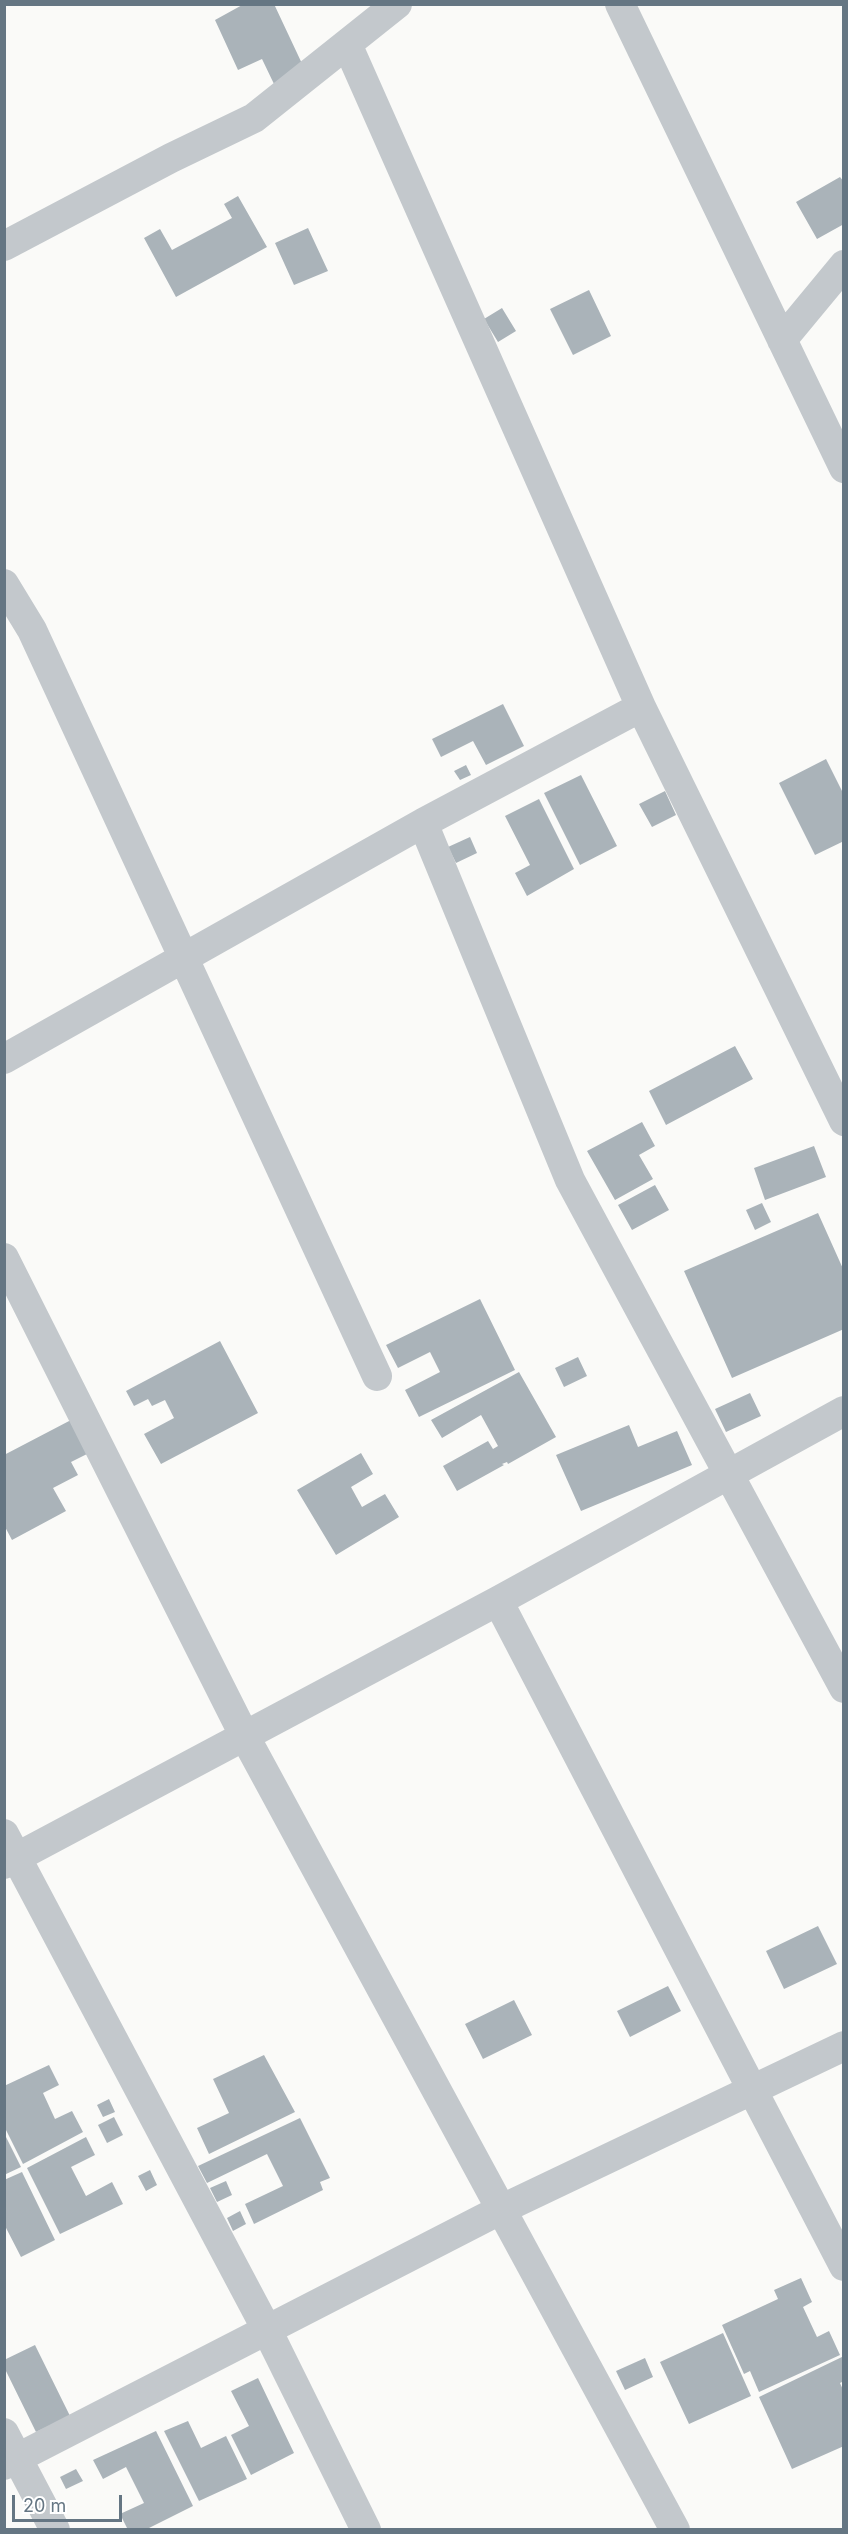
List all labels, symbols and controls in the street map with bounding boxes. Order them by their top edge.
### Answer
scale bar [15,2483,124,2521]
text: 20 m [23,2495,66,2516]

